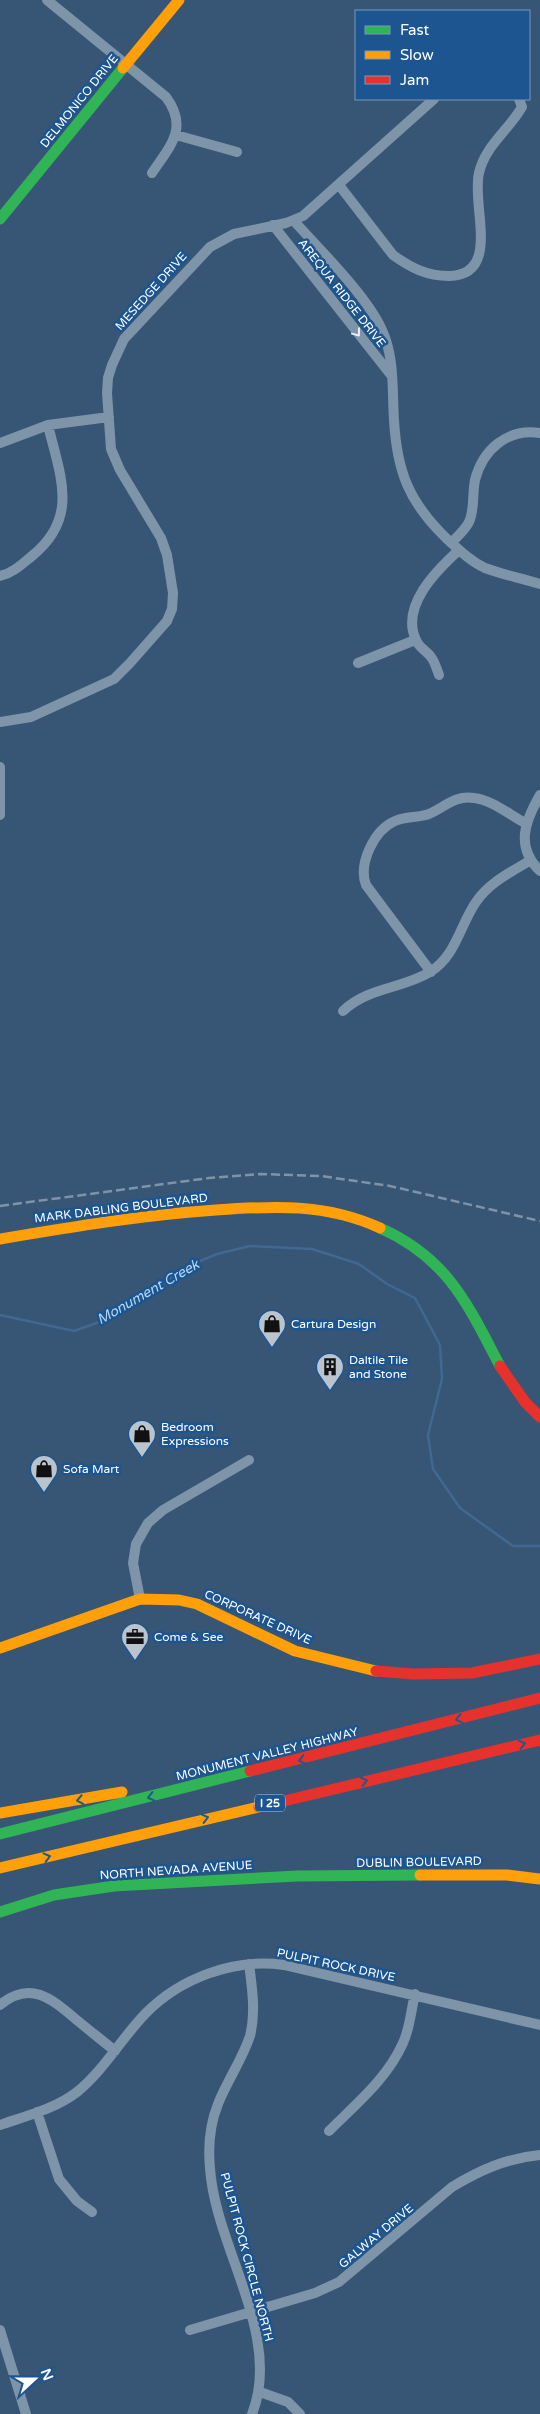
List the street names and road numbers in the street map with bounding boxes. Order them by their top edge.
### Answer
street label: DELMONICO DRIVE [37,51,121,150]
street label: AREQUA RIDGE DRIVE [295,236,389,350]
street label: MESEDGE DRIVE [112,249,190,333]
street label: MARK DABLING BOULEVARD [34,1190,208,1226]
street label: CORPORATE DRIVE [202,1587,314,1647]
street label: MONUMENT VALLEY HIGHWAY [175,1725,360,1783]
road number: I 25 [255,1795,285,1812]
street label: DUBLIN BOULEVARD [356,1854,482,1870]
street label: NORTH NEVADA AVENUE [99,1858,253,1882]
street label: PULPIT ROCK DRIVE [275,1946,397,1984]
street label: PULPIT ROCK CIRCLE NORTH [218,2171,276,2343]
street label: GALWAY DRIVE [336,2201,416,2271]

